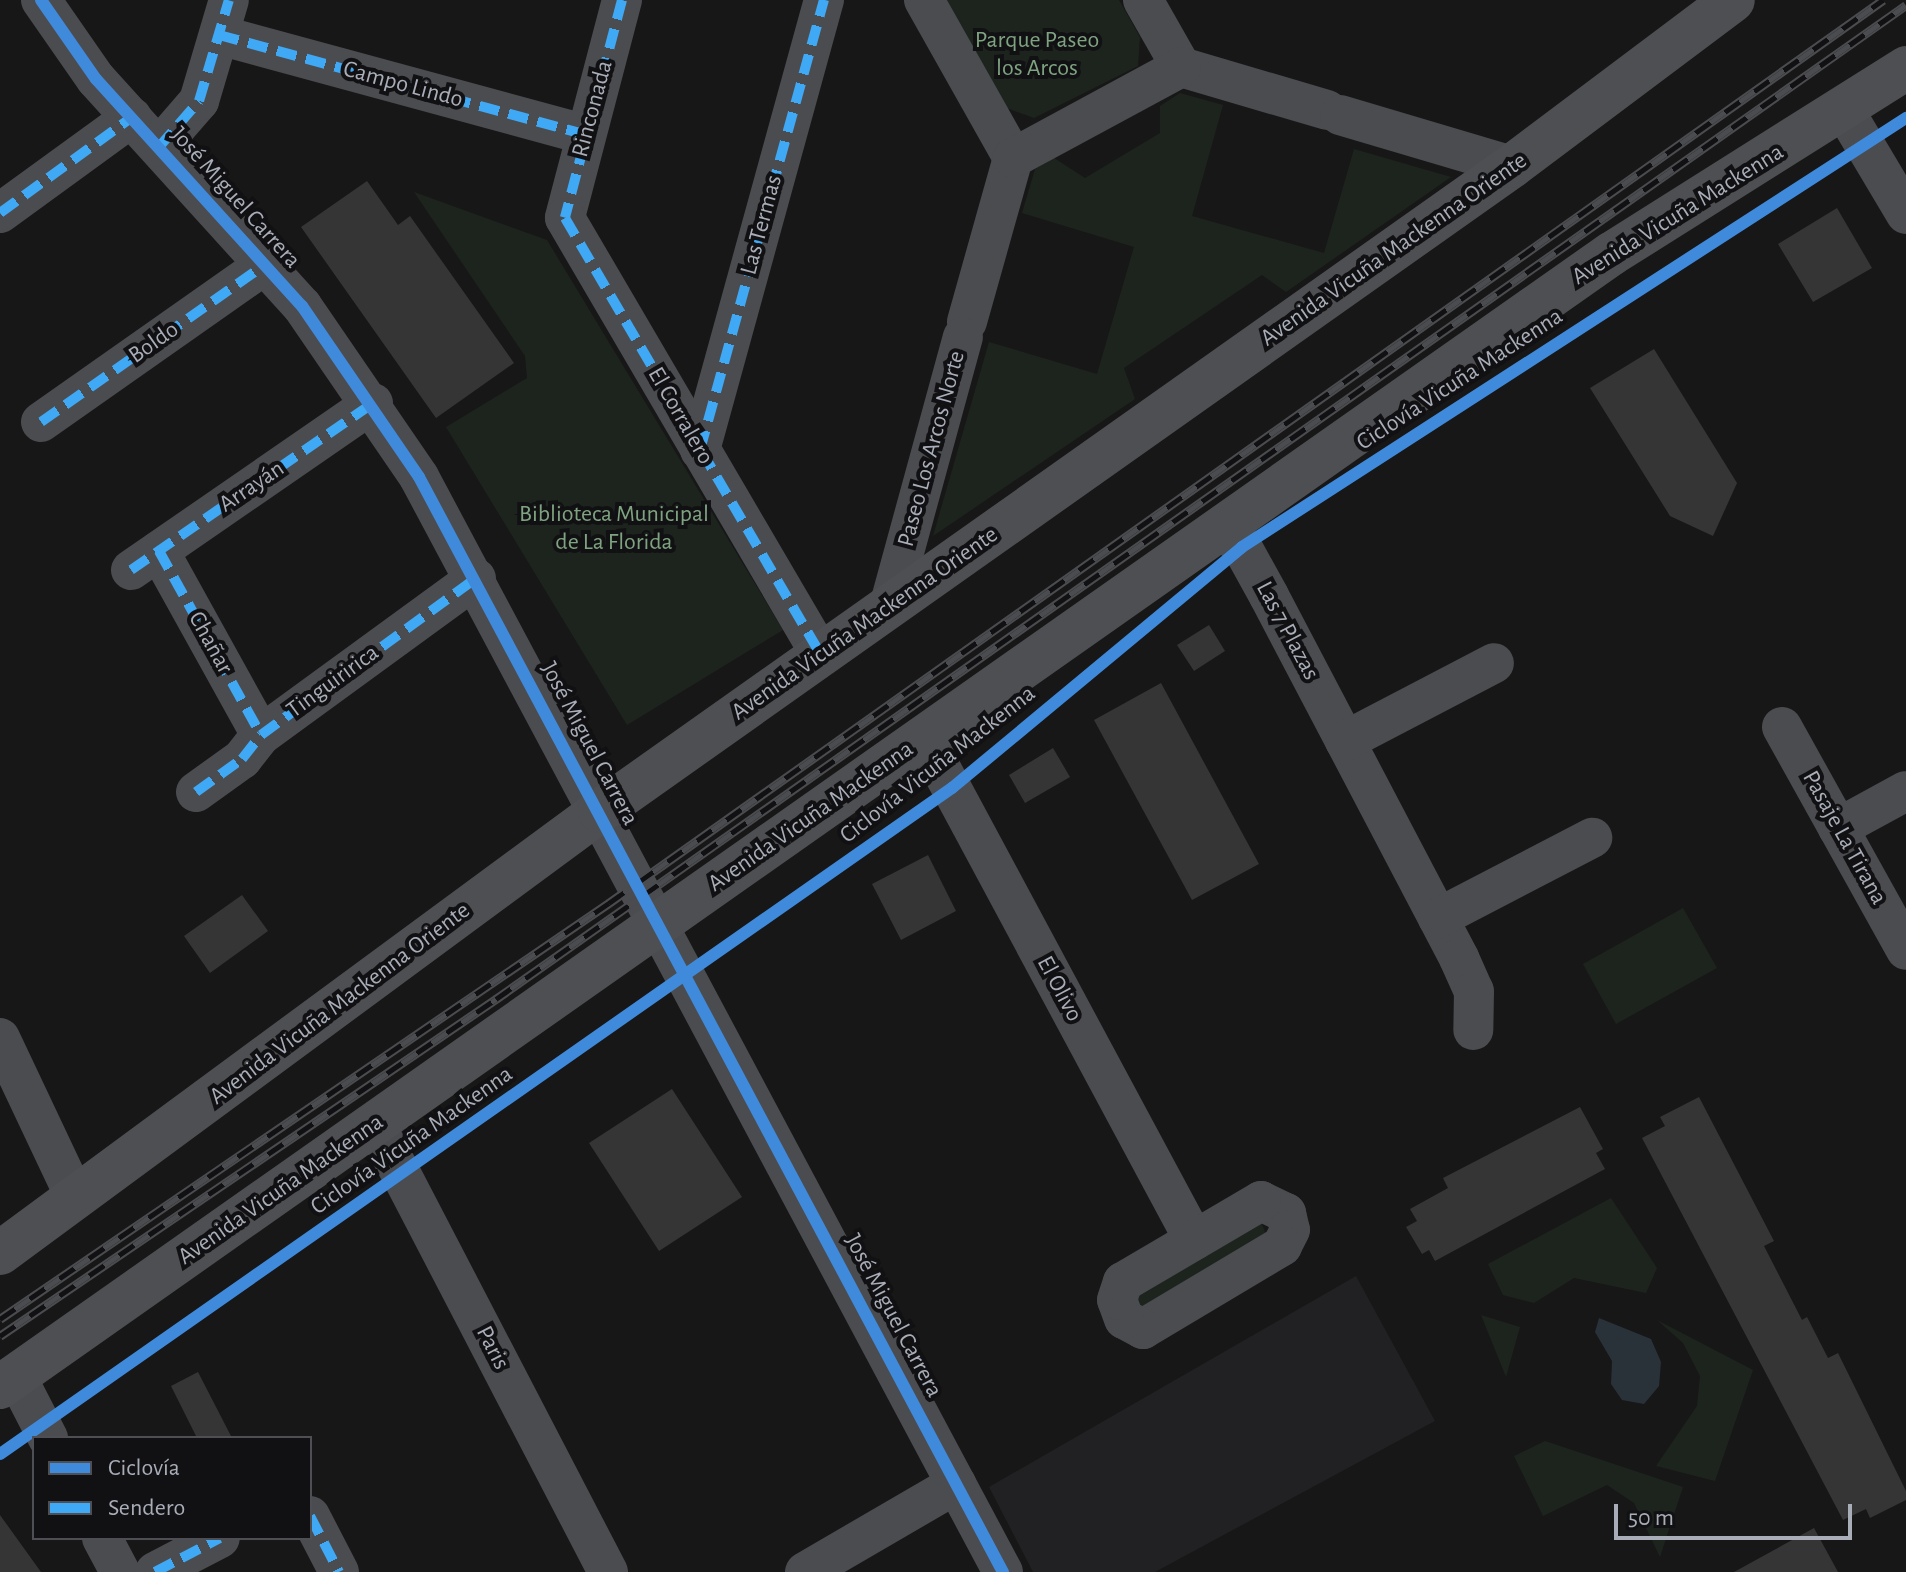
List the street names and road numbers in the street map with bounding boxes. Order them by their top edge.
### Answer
street label: Campo Lindo [340,55,466,115]
street label: Rinconada [566,57,620,161]
street label: José Miguel Carrera [164,121,306,275]
street label: Avenida Vicuña Mackenna [1567,138,1789,292]
street label: Avenida Vicuña Mackenna Oriente [1255,147,1533,353]
street label: Las Termas [735,172,789,278]
street label: Ciclovía Vicuña Mackenna [1351,303,1569,457]
street label: Boldo [123,316,185,370]
street label: Paseo Los Arcos Norte [892,348,972,550]
street label: El Corralero [641,362,719,470]
street label: Arrayán [214,455,290,519]
street label: Avenida Vicuña Mackenna Oriente [726,521,1004,727]
street label: Las 7 Plazas [1249,577,1325,685]
street label: Chañar [181,607,239,679]
street label: Tinguiririca [281,639,385,725]
street label: José Miguel Carrera [534,657,644,831]
street label: Ciclovía Vicuña Mackenna [835,680,1041,850]
street label: Avenida Vicuña Mackenna [703,735,919,899]
street label: Pasaje La Tirana [1795,766,1893,910]
street label: Avenida Vicuña Mackenna Oriente [204,897,476,1111]
street label: El Olivo [1030,951,1088,1027]
street label: Ciclovía Vicuña Mackenna [305,1060,519,1222]
street label: Avenida Vicuña Mackenna [173,1108,389,1272]
street label: José Miguel Carrera [838,1229,948,1403]
street label: Paris [469,1321,515,1375]

